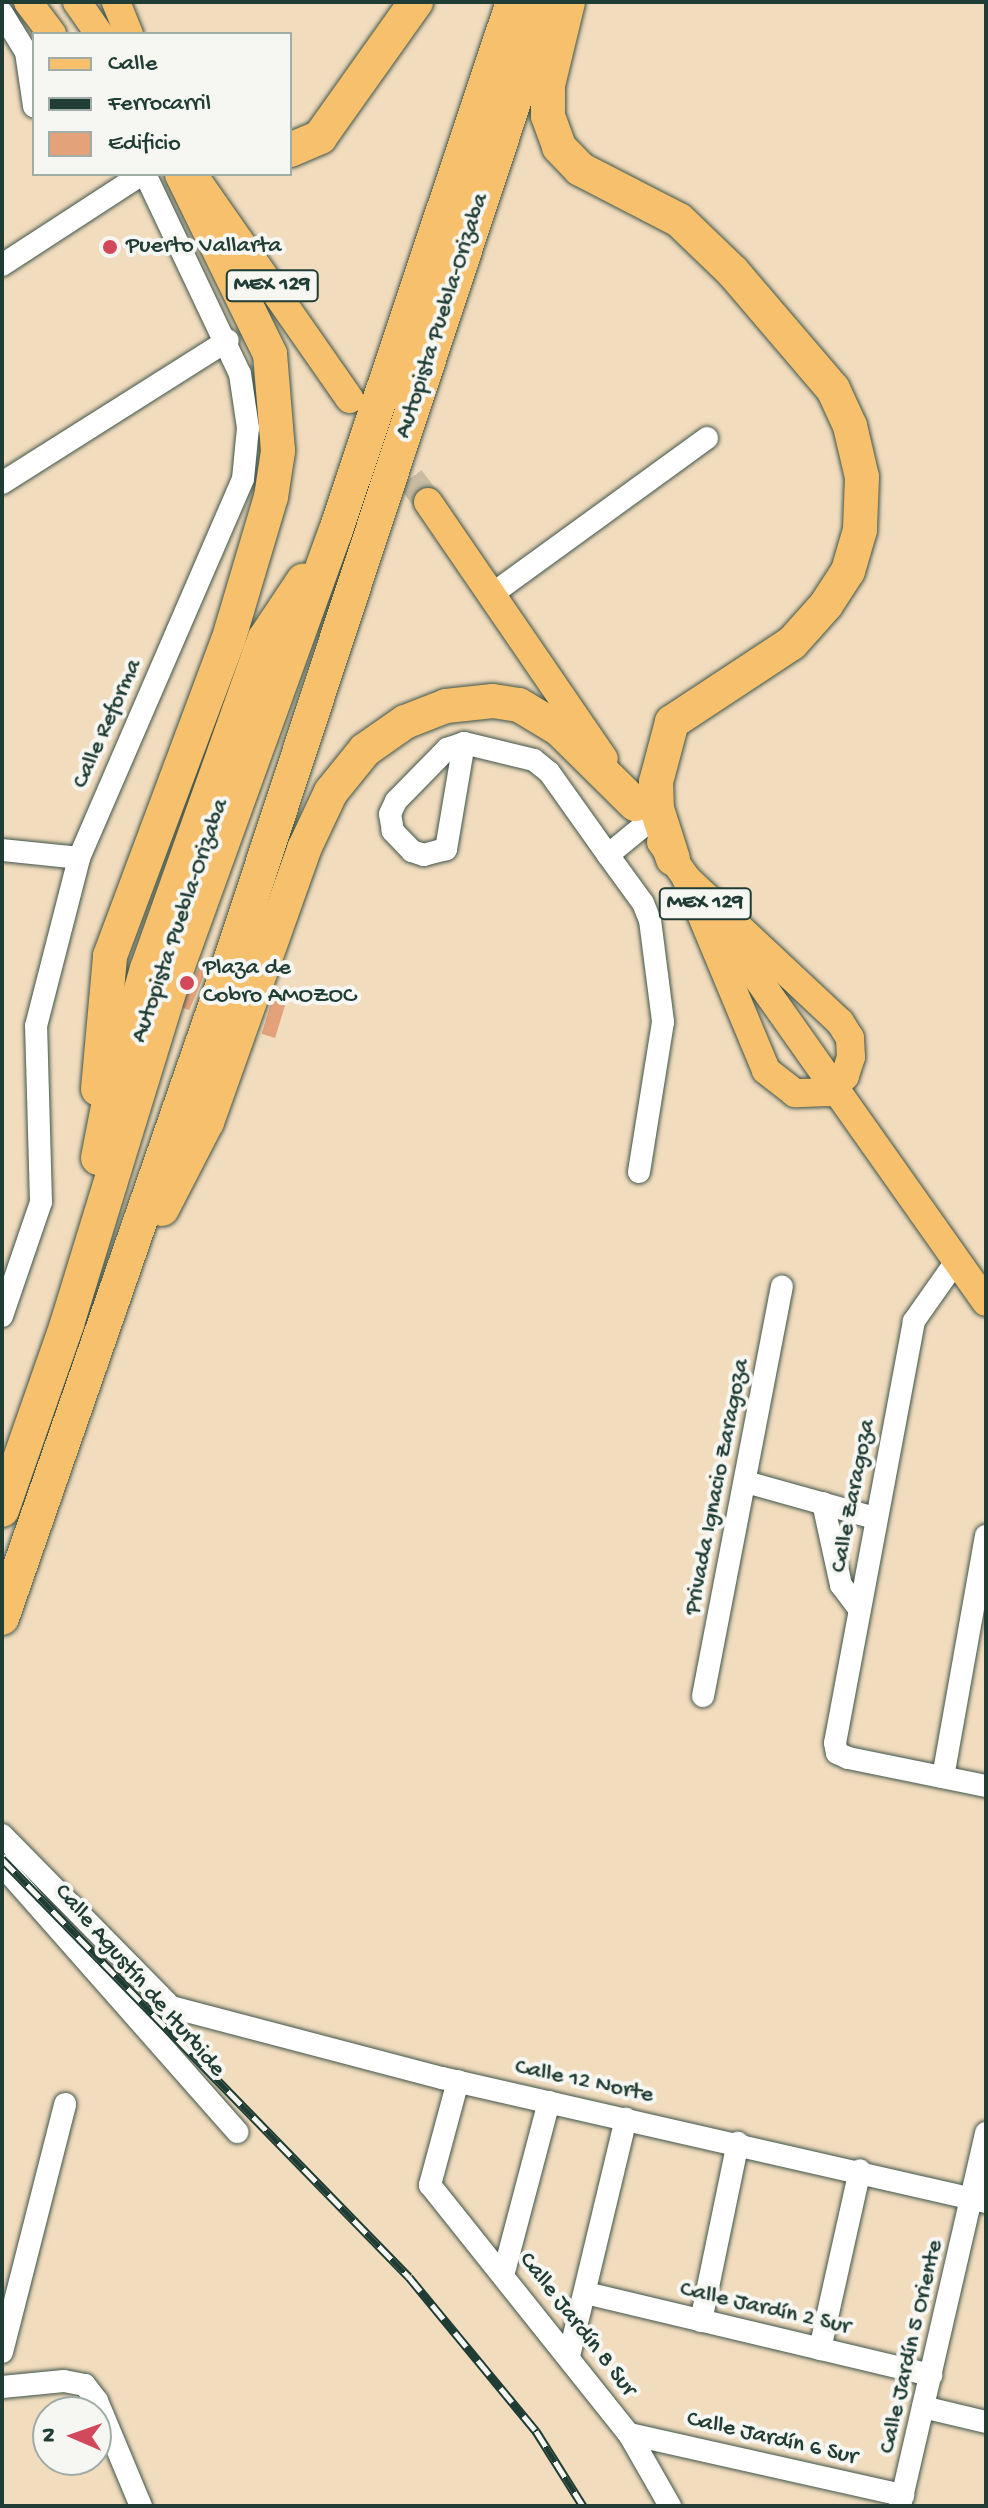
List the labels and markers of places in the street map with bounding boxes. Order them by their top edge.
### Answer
place label: Puerto Vallarta [126,233,282,261]
marker: Puerto Vallarta [101,238,119,256]
place label: Plaza de Cobro AMOZOC [203,955,356,1011]
marker: Plaza de Cobro AMOZOC [178,974,196,992]

